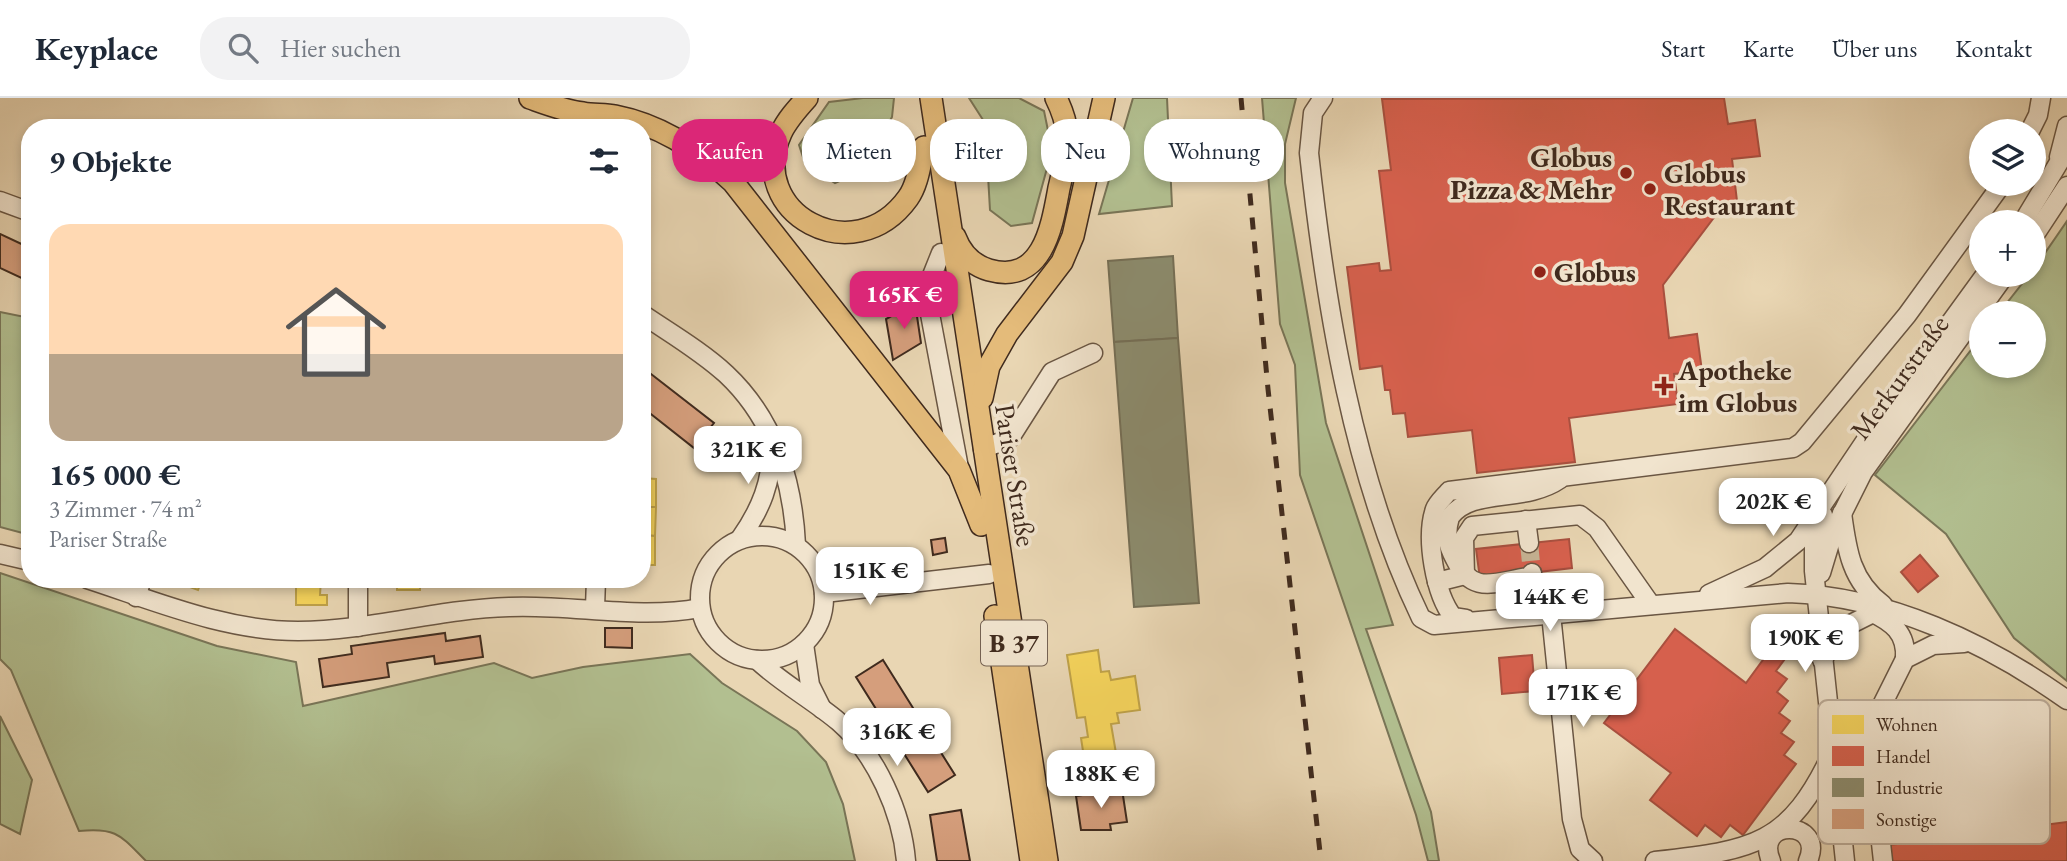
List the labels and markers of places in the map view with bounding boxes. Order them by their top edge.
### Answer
place label: Globus Pizza & Mehr [1450,139,1612,207]
place label: Globus Restaurant [1664,155,1795,223]
marker: Globus Pizza & Mehr [1618,165,1634,181]
marker: Globus Restaurant [1642,181,1658,197]
place label: Globus [1554,254,1636,290]
marker: Globus [1532,264,1548,280]
pin: 165K € [847,272,961,331]
place label: Apotheke im Globus [1677,352,1797,420]
marker: Apotheke im Globus [1656,378,1672,394]
pin: 321K € [691,426,805,486]
pin: 202K € [1716,478,1830,538]
pin: 151K € [813,547,927,607]
pin: 144K € [1493,574,1607,633]
pin: 190K € [1748,614,1862,674]
pin: 171K € [1526,670,1640,729]
pin: 316K € [840,708,954,768]
pin: 188K € [1044,750,1158,810]

